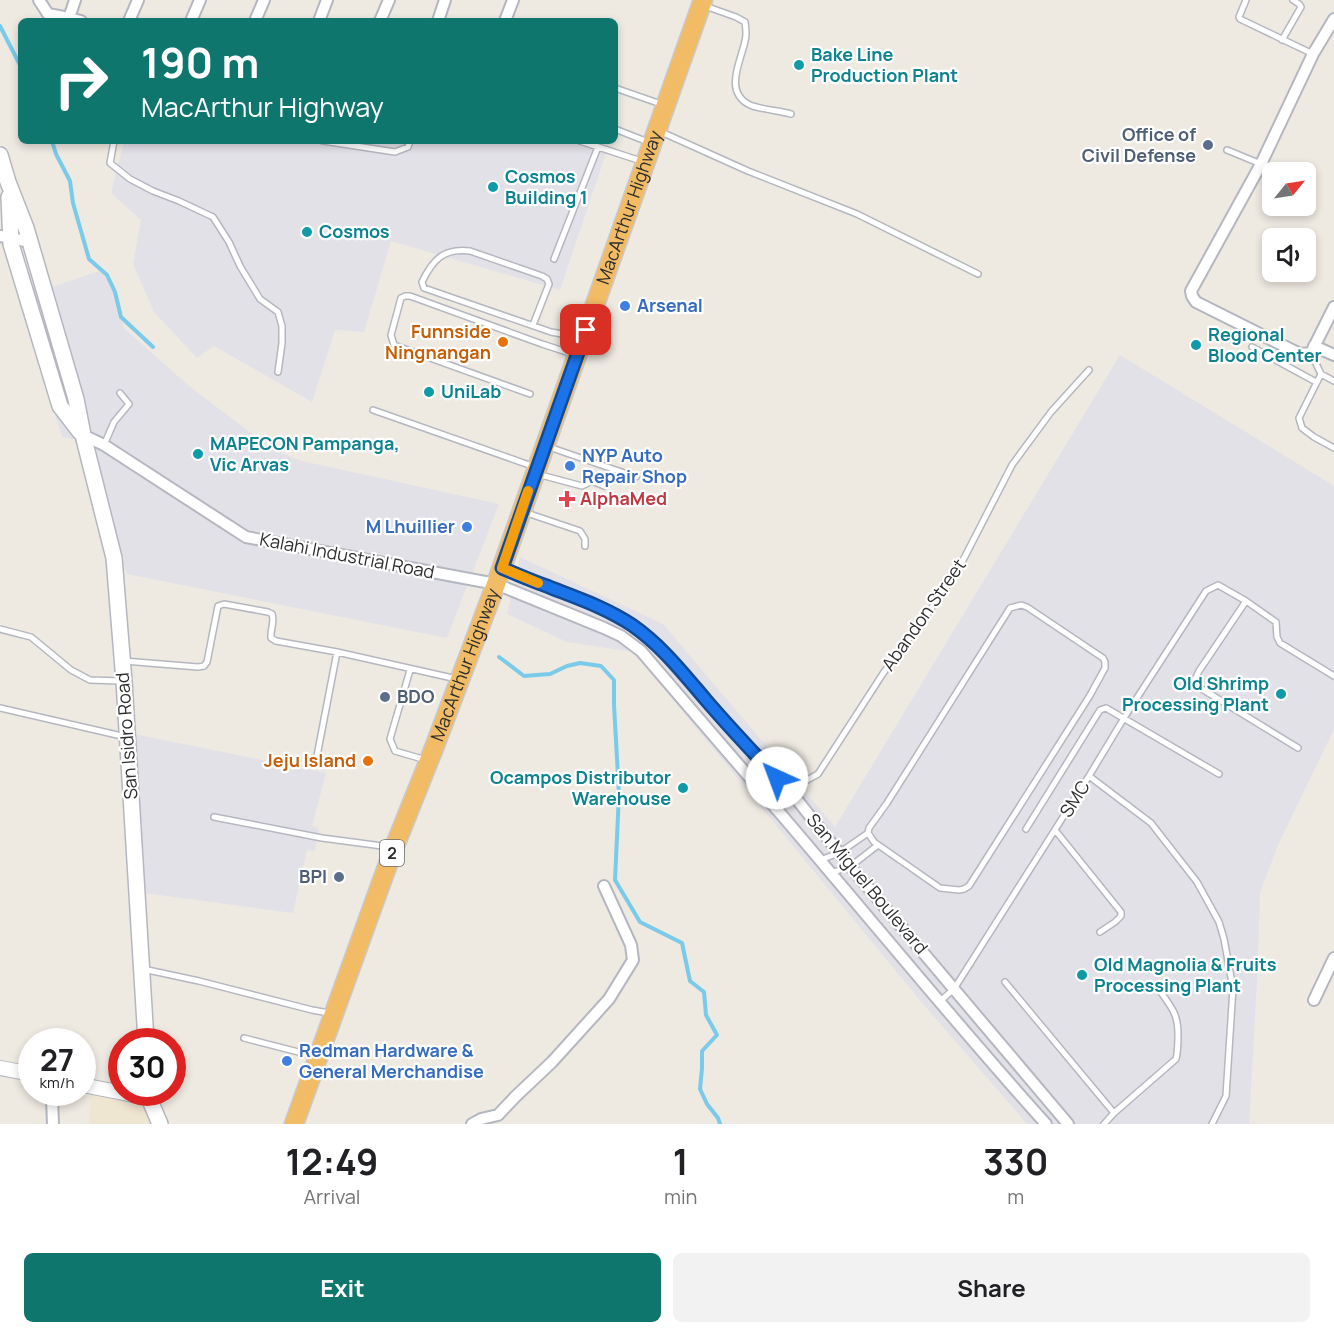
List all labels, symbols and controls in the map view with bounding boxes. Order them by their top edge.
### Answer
text: 190 m [141,33,259,91]
icon: right [42,42,120,120]
place label: Bake Line Production Plant [811,42,958,87]
marker: Bake Line Production Plant [792,58,806,72]
text: MacArthur Highway [141,88,384,125]
place label: Office of Civil Defense [1082,122,1196,167]
street label: MacArthur Highway [590,126,667,288]
marker: Office of Civil Defense [1201,138,1215,152]
north arrow [1262,162,1316,216]
map controls [1262,162,1316,282]
place label: Cosmos Building 1 [505,164,588,209]
marker: Cosmos Building 1 [486,180,500,194]
place label: Cosmos [319,219,390,243]
marker: Cosmos [300,225,314,239]
button: sound [1262,228,1316,282]
place label: Arsenal [637,293,703,317]
marker: Arsenal [618,299,632,313]
pin [560,304,611,355]
icon: arrive [569,313,602,346]
place label: Funnside Ningnangan [385,319,491,364]
place label: Regional Blood Center [1208,322,1322,367]
marker: Funnside Ningnangan [496,335,510,349]
marker: Regional Blood Center [1189,338,1203,352]
place label: UniLab [441,379,501,403]
marker: UniLab [422,385,436,399]
place label: MAPECON Pampanga, Vic Arvas [210,431,400,476]
place label: NYP Auto Repair Shop [582,443,687,488]
marker: MAPECON Pampanga, Vic Arvas [191,447,205,461]
marker: NYP Auto Repair Shop [563,459,577,473]
place label: AlphaMed [580,486,667,510]
marker: AlphaMed [558,490,576,508]
place label: M Lhuillier [366,514,455,538]
marker: M Lhuillier [460,520,474,534]
street label: Kalahi Industrial Road [258,526,437,584]
street label: Abandon Street [876,554,971,675]
street label: MacArthur Highway [425,584,504,745]
place label: Old Shrimp Processing Plant [1122,671,1269,716]
street label: San Isidro Road [110,672,142,800]
place label: BDO [397,684,434,708]
marker: Old Shrimp Processing Plant [1274,687,1288,701]
marker: BDO [378,690,392,704]
position arrow [745,746,809,810]
place label: Jeju Island [264,748,356,772]
marker: Jeju Island [361,754,375,768]
place label: Ocampos Distributor Warehouse [490,765,671,810]
street label: SMC [1054,775,1095,821]
marker: Ocampos Distributor Warehouse [676,781,690,795]
street label: San Miguel Boulevard [802,808,934,959]
road number: 2 [380,840,404,866]
place label: BPI [299,864,327,888]
marker: BPI [332,870,346,884]
place label: Old Magnolia & Fruits Processing Plant [1094,952,1277,997]
marker: Old Magnolia & Fruits Processing Plant [1075,968,1089,982]
speed limit sign: 30 [108,1028,186,1106]
place label: Redman Hardware & General Merchandise [299,1038,484,1083]
text: 27 [40,1039,74,1080]
marker: Redman Hardware & General Merchandise [280,1054,294,1068]
text: km/h [40,1072,74,1093]
text: 12:49 [286,1137,378,1186]
text: 1 [673,1137,689,1186]
text: 330 [983,1137,1049,1186]
text: Arrival [303,1183,361,1210]
text: min [664,1183,697,1210]
text: m [1007,1183,1024,1210]
button: Exit [24,1253,661,1322]
button: Share [673,1253,1310,1322]

